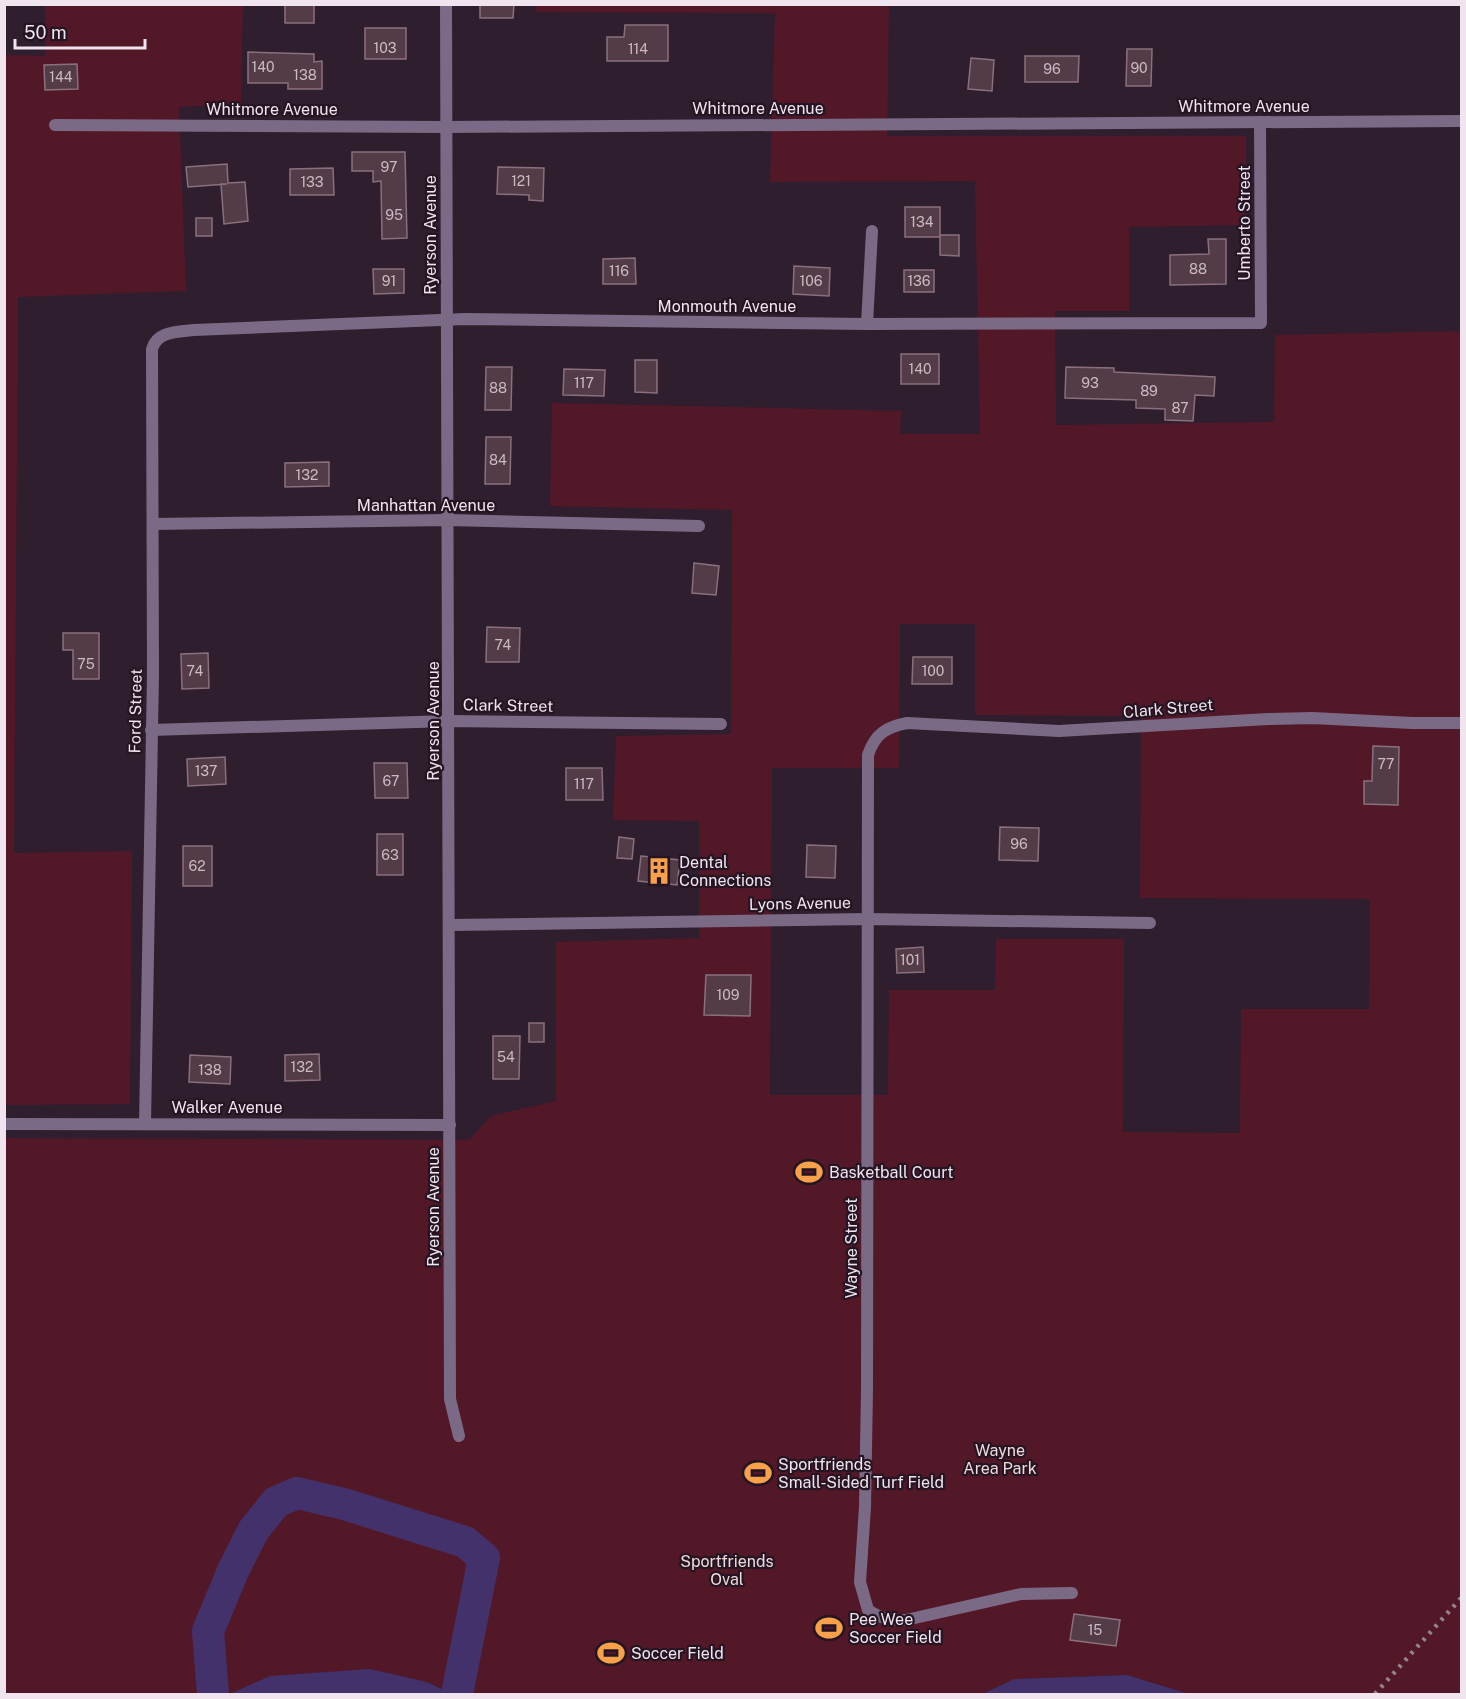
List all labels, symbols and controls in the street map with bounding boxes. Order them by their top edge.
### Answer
scale bar [15,12,146,50]
text: 50 m [24,22,67,43]
house number: 103 [374,40,397,56]
house number: 114 [628,41,648,57]
house number: 140 [251,59,275,75]
house number: 90 [1130,60,1148,76]
house number: 96 [1043,61,1061,77]
house number: 138 [293,67,317,83]
house number: 144 [49,69,73,85]
street label: Whitmore Avenue [1178,97,1310,116]
street label: Whitmore Avenue [692,99,824,118]
street label: Whitmore Avenue [206,100,338,119]
house number: 97 [381,159,397,175]
street label: Umberto Street [1235,165,1254,281]
house number: 121 [511,173,531,189]
house number: 133 [300,174,324,190]
street label: Ryerson Avenue [421,175,440,295]
house number: 95 [385,207,403,223]
house number: 134 [910,214,934,230]
house number: 88 [1189,261,1207,277]
house number: 116 [609,263,629,279]
house number: 91 [382,273,396,289]
house number: 106 [800,273,823,289]
house number: 136 [907,273,931,289]
street label: Monmouth Avenue [658,297,796,316]
house number: 140 [908,361,932,377]
house number: 117 [574,375,594,391]
house number: 93 [1081,375,1099,391]
house number: 88 [489,380,507,396]
house number: 89 [1140,383,1158,399]
house number: 87 [1171,400,1189,416]
house number: 84 [489,452,507,468]
house number: 132 [296,467,318,483]
street label: Manhattan Avenue [357,496,495,515]
house number: 74 [495,637,512,653]
house number: 75 [77,656,95,672]
street label: Ryerson Avenue [424,661,443,781]
house number: 74 [187,663,204,679]
house number: 100 [922,663,944,679]
street label: Ford Street [125,669,146,753]
street label: Clark Street [463,695,553,716]
street label: Clark Street [1122,695,1214,722]
house number: 77 [1378,756,1395,772]
house number: 137 [195,763,217,779]
house number: 67 [383,773,399,789]
house number: 117 [574,776,594,792]
house number: 96 [1010,836,1028,852]
house number: 63 [381,847,399,863]
place label: Dental Connections [679,853,771,890]
building icon: Dental Connections [644,856,674,886]
house number: 62 [188,858,206,874]
street label: Lyons Avenue [749,893,851,914]
house number: 101 [900,952,920,968]
house number: 109 [717,987,740,1003]
house number: 54 [497,1049,515,1065]
house number: 132 [291,1059,313,1075]
house number: 138 [198,1062,222,1078]
street label: Walker Avenue [172,1098,282,1117]
street label: Ryerson Avenue [424,1147,443,1267]
sports icon: Basketball Court [794,1157,824,1187]
place label: Basketball Court [829,1163,953,1182]
street label: Wayne Street [842,1198,861,1298]
park label: Wayne Area Park [963,1441,1037,1478]
place label: Sportfriends Small-Sided Turf Field [778,1455,944,1492]
sports icon: Sportfriends Small-Sided Turf Field [743,1458,773,1488]
park label: Sportfriends Oval [680,1552,774,1589]
place label: Pee Wee Soccer Field [849,1610,942,1647]
sports icon: Pee Wee Soccer Field [814,1613,844,1643]
house number: 15 [1088,1622,1102,1638]
sports icon: Soccer Field [596,1638,626,1668]
place label: Soccer Field [631,1644,724,1663]

